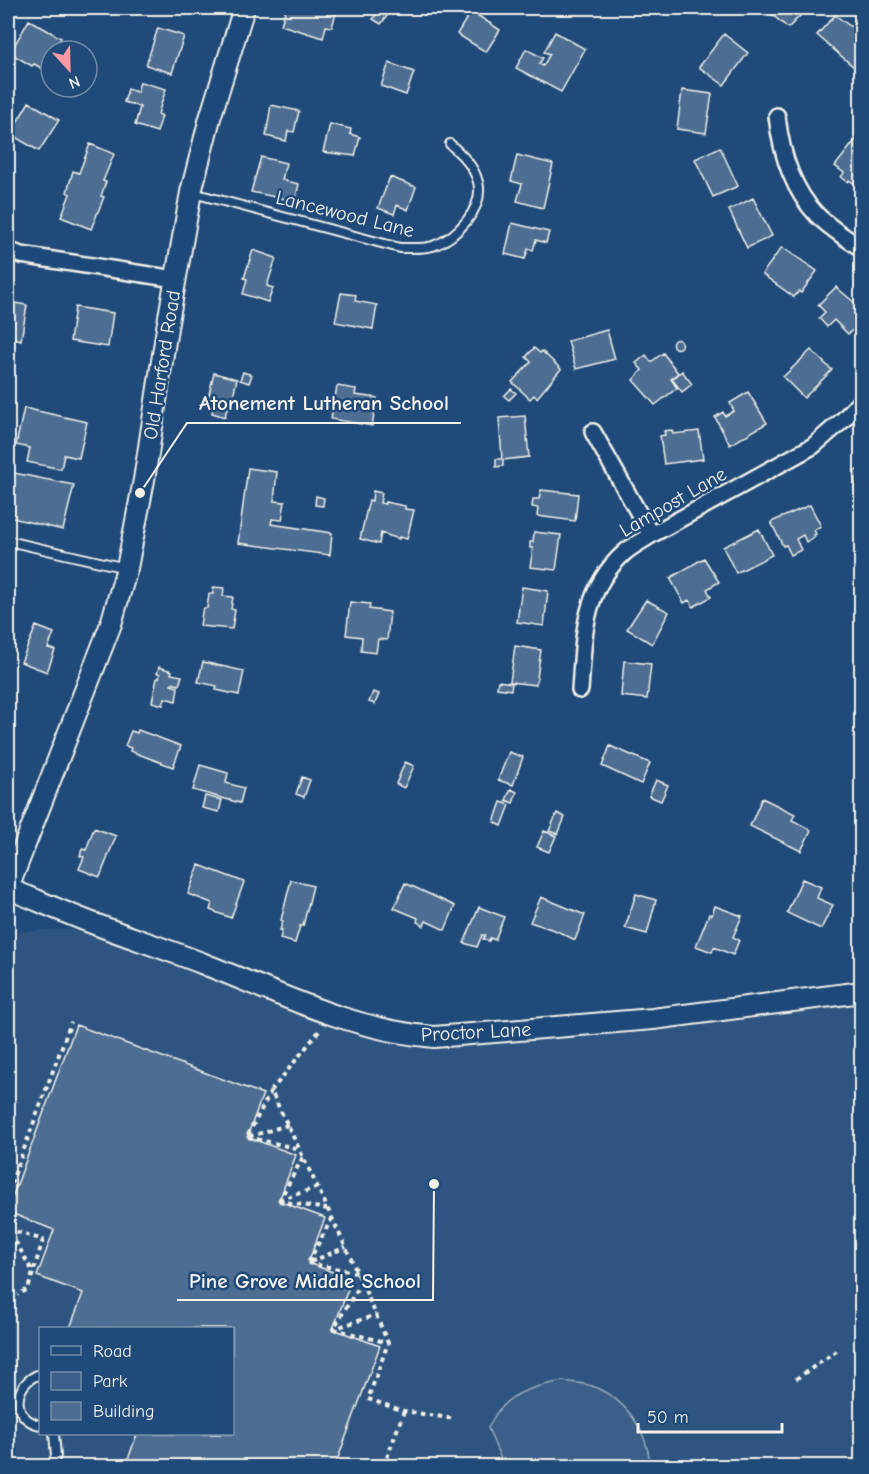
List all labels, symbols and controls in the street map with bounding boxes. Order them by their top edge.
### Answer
north arrow [39,39,99,99]
text: N [66,72,82,92]
street label: Lancewood Lane [273,186,417,242]
street label: Old Harford Road [139,289,185,441]
callout: Atonement Lutheran School [187,384,461,423]
text: Atonement Lutheran School [199,391,449,415]
street label: Lampost Lane [616,462,730,542]
street label: Proctor Lane [420,1018,532,1046]
callout: Pine Grove Middle School [177,1261,433,1300]
text: Pine Grove Middle School [189,1269,421,1293]
legend [39,1327,234,1435]
text: Road [93,1341,132,1362]
text: Park [93,1371,128,1392]
scale bar [638,1396,782,1434]
text: Building [93,1401,155,1422]
text: 50 m [647,1407,689,1428]

